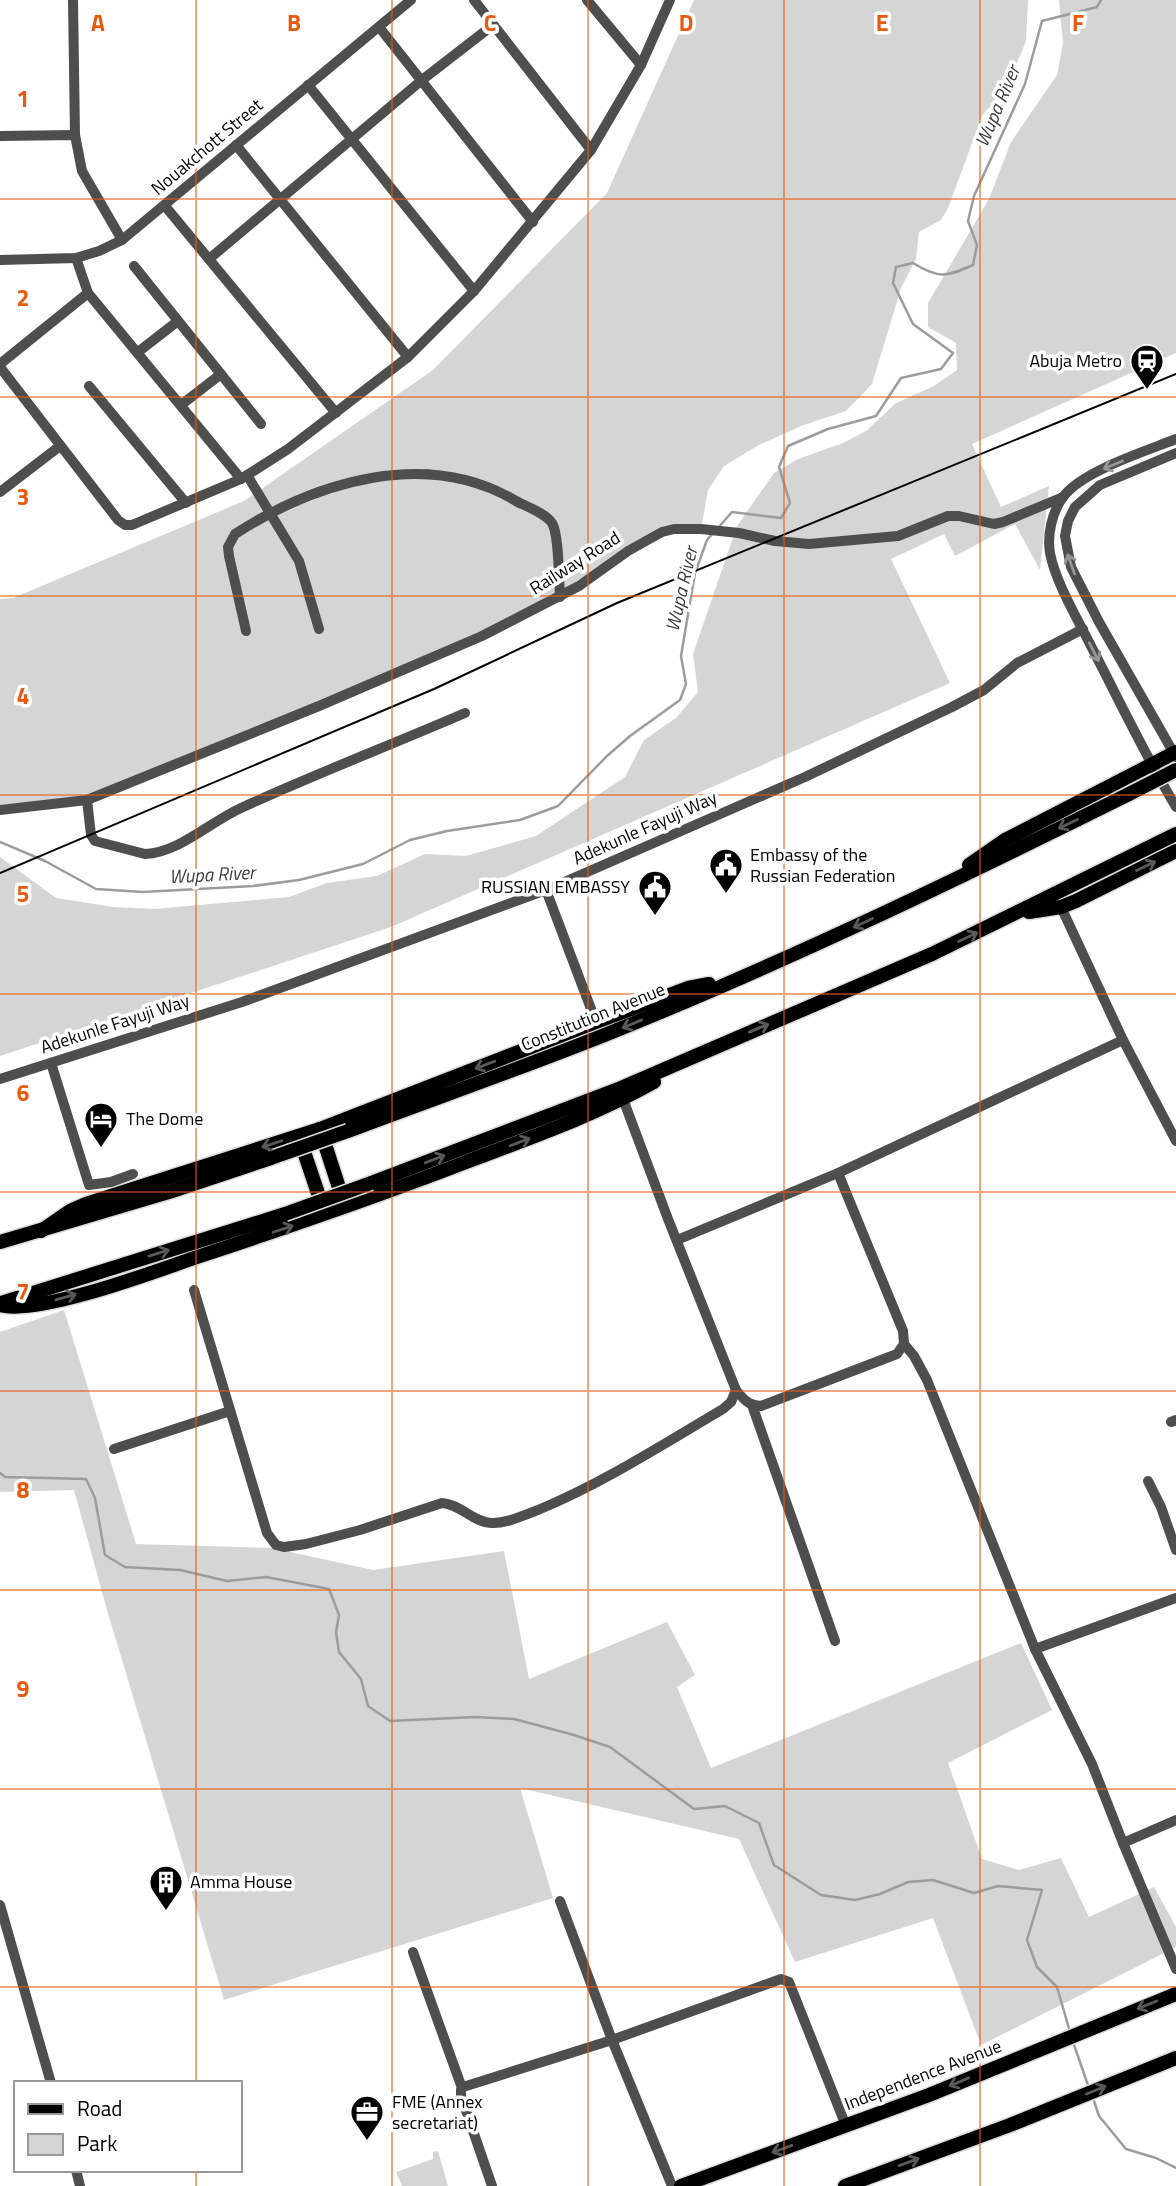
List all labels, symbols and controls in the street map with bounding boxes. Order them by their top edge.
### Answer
text: A [91,5,105,40]
text: B [287,5,301,40]
text: C [484,5,496,40]
text: D [679,5,693,40]
text: E [876,5,888,40]
text: F [1072,5,1084,40]
water label: Wupa River [966,59,1027,151]
text: 1 [17,81,29,116]
street label: Nouakchott Street [145,91,269,201]
text: 2 [17,280,29,315]
station icon: Abuja Metro [1128,342,1166,391]
place label: Abuja Metro [1029,347,1122,374]
one-way arrow [1103,459,1124,472]
text: 3 [17,479,29,514]
street label: Railway Road [524,524,625,601]
water label: Wupa River [657,542,705,634]
one-way arrow [1064,554,1077,576]
one-way arrow [1088,641,1102,662]
text: 4 [17,678,29,713]
street label: Adekunle Fayuji Way [568,783,722,871]
one-way arrow [1058,818,1079,832]
place label: Embassy of the Russian Federation [750,841,895,889]
public building icon: Embassy of the Russian Federation [707,846,745,895]
water label: Wupa River [168,857,258,890]
one-way arrow [1135,859,1156,872]
public building icon: RUSSIAN EMBASSY [636,868,674,917]
place label: RUSSIAN EMBASSY [481,873,630,900]
text: 5 [17,876,29,911]
one-way arrow [852,917,874,930]
one-way arrow [957,930,978,943]
street label: Constitution Avenue [517,975,669,1058]
street label: Adekunle Fayuji Way [37,987,193,1060]
one-way arrow [621,1018,643,1031]
one-way arrow [748,1021,770,1034]
one-way arrow [474,1060,496,1073]
text: 6 [17,1075,30,1110]
hotel icon: The Dome [82,1100,120,1149]
place label: The Dome [126,1105,203,1132]
one-way arrow [508,1134,530,1147]
one-way arrow [261,1139,283,1152]
one-way arrow [423,1152,445,1164]
one-way arrow [272,1222,294,1234]
one-way arrow [147,1246,169,1259]
text: 7 [17,1274,29,1309]
one-way arrow [55,1290,77,1303]
text: 8 [17,1472,30,1507]
text: 9 [17,1671,30,1706]
building icon: Amma House [147,1863,185,1912]
place label: Amma House [190,1868,292,1895]
one-way arrow [1137,2000,1159,2013]
street label: Independence Avenue [840,2032,1005,2117]
one-way arrow [949,2077,970,2090]
legend [14,2081,242,2172]
one-way arrow [1085,2082,1107,2095]
place label: FME (Annex secretariat) [392,2088,482,2136]
text: Road [77,2092,122,2124]
office icon: FME (Annex secretariat) [348,2093,386,2142]
text: Park [77,2127,117,2159]
one-way arrow [771,2144,793,2157]
one-way arrow [897,2155,919,2167]

